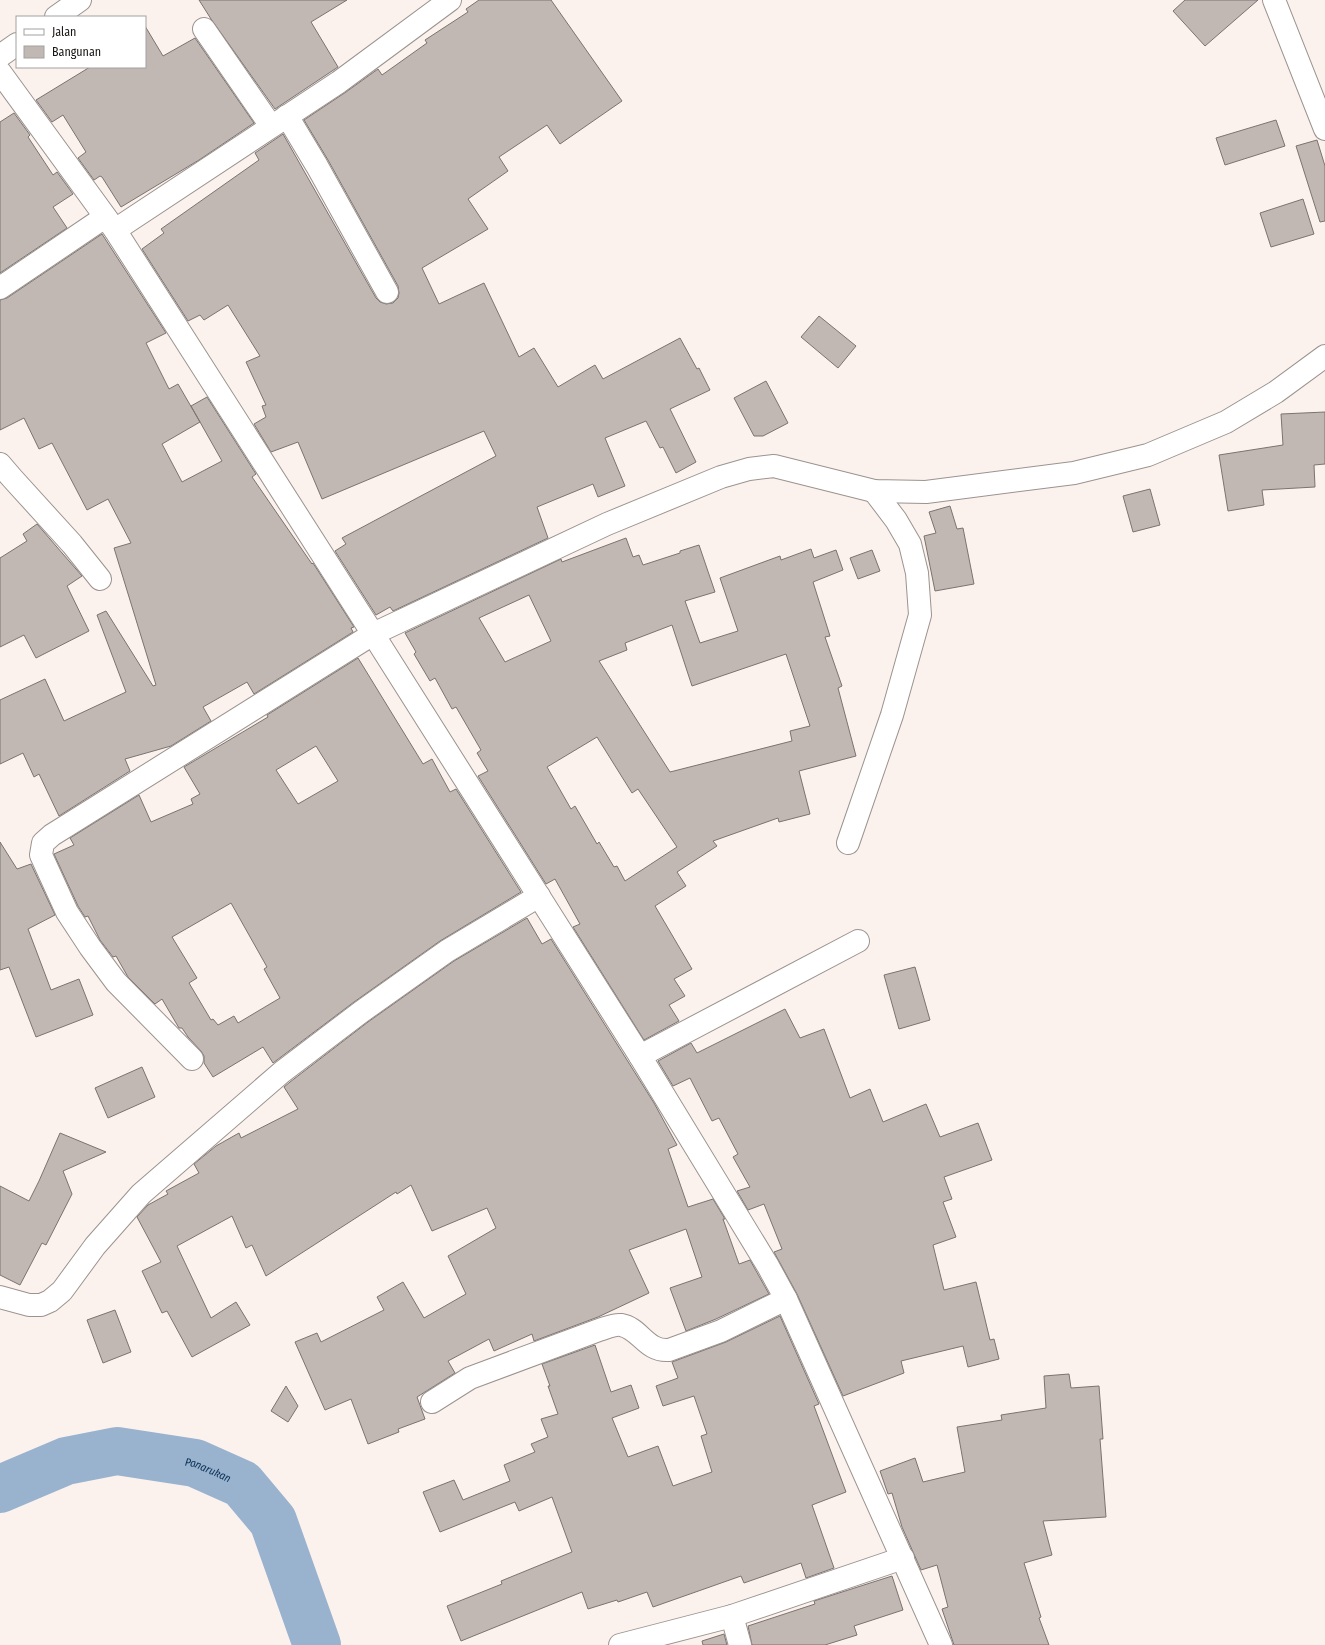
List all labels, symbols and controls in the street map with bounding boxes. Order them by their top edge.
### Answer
legend [16,16,146,68]
text: Jalan [52,25,76,39]
text: Bangunan [52,45,101,59]
water label: Panarukan [184,1455,233,1485]

